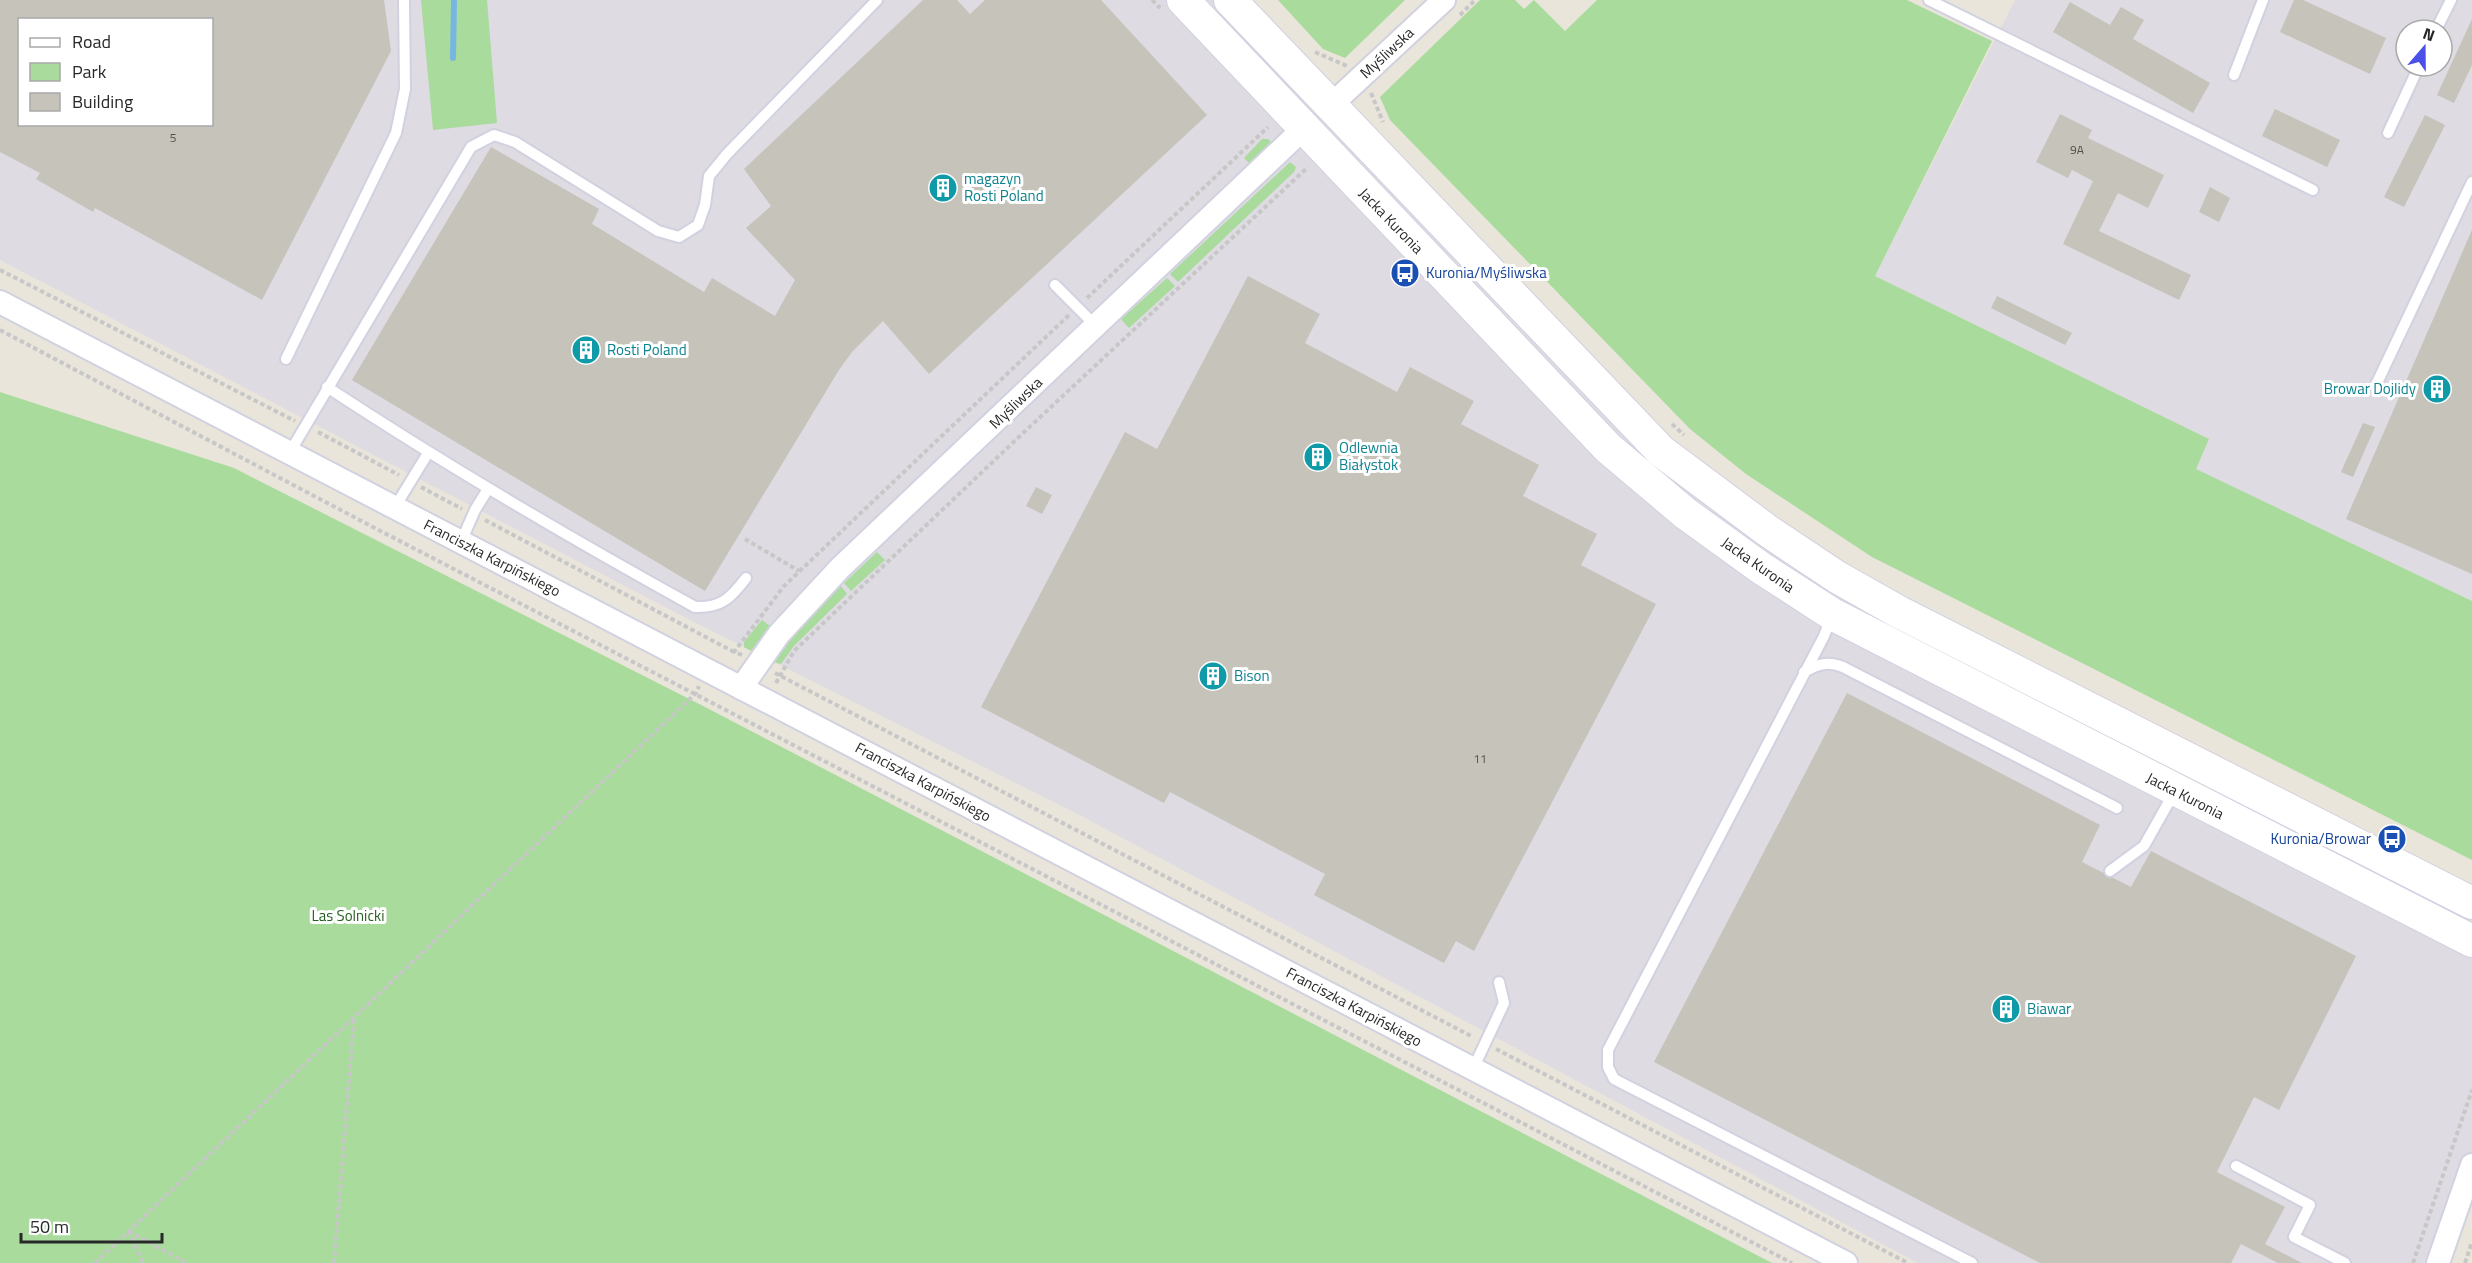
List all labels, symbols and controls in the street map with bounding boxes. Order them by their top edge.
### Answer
legend [18,18,213,126]
north arrow [2394,18,2454,78]
street label: Myśliwska [1355,21,1419,84]
text: N [2420,21,2438,47]
text: Road [72,28,111,55]
text: Park [72,58,107,85]
text: Building [72,88,133,115]
house number: 5 [170,128,177,147]
house number: 9A [2070,140,2084,159]
place label: magazyn Rosti Poland [964,167,1044,207]
building icon: magazyn Rosti Poland [927,172,959,204]
street label: Jacka Kuronia [1354,182,1429,259]
bus stop icon: Kuronia/Myśliwska [1389,257,1421,289]
place label: Kuronia/Myśliwska [1426,261,1547,284]
building icon: Rosti Poland [570,334,602,366]
place label: Rosti Poland [607,338,687,361]
street label: Myśliwska [984,371,1048,434]
building icon: Browar Dojlidy [2421,373,2453,405]
place label: Browar Dojlidy [2324,377,2416,400]
place label: Odlewnia Białystok [1339,436,1399,476]
building icon: Odlewnia Białystok [1302,441,1334,473]
street label: Franciszka Karpińskiego [420,513,565,602]
street label: Jacka Kuronia [1717,531,1800,599]
building icon: Bison [1197,660,1229,692]
place label: Bison [1234,664,1269,687]
street label: Franciszka Karpińskiego [851,736,995,827]
house number: 11 [1473,749,1487,768]
street label: Jacka Kuronia [2142,766,2229,825]
bus stop icon: Kuronia/Browar [2376,823,2408,855]
place label: Kuronia/Browar [2271,827,2371,850]
park label: Las Solnicki [312,904,384,927]
street label: Franciszka Karpińskiego [1282,961,1426,1052]
building icon: Biawar [1990,993,2022,1025]
place label: Biawar [2027,997,2071,1020]
scale bar [21,1206,162,1244]
text: 50 m [30,1213,69,1240]

